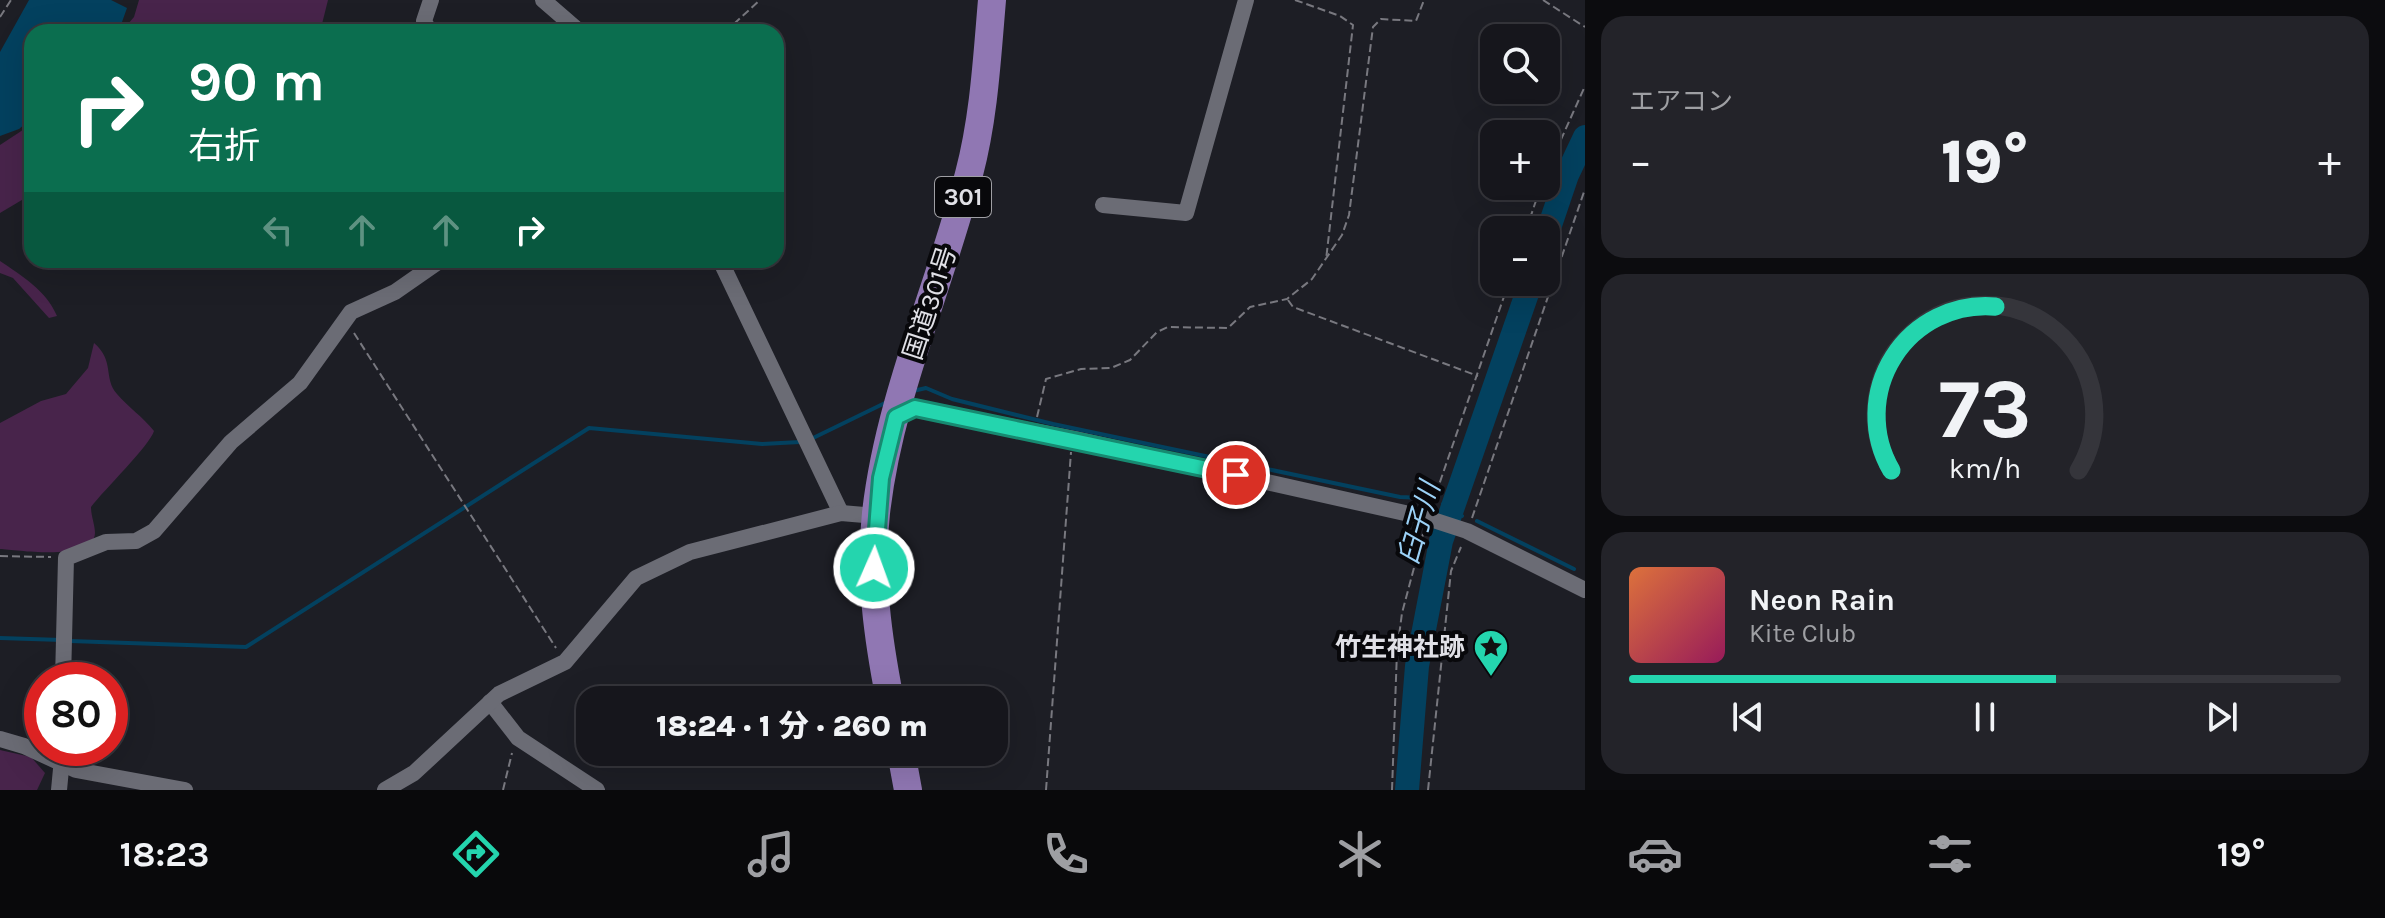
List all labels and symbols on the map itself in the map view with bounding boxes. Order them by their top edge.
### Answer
road number: 301 [935,177,991,217]
street label: 国道301号 [897,242,963,364]
pin [1202,441,1270,509]
water label: 臼子川 [1392,475,1447,568]
position arrow [832,526,916,610]
place icon: 竹生神社跡 [1472,628,1510,678]
place label: 竹生神社跡 [1335,632,1465,663]
speed limit sign: 80 [24,662,128,766]

